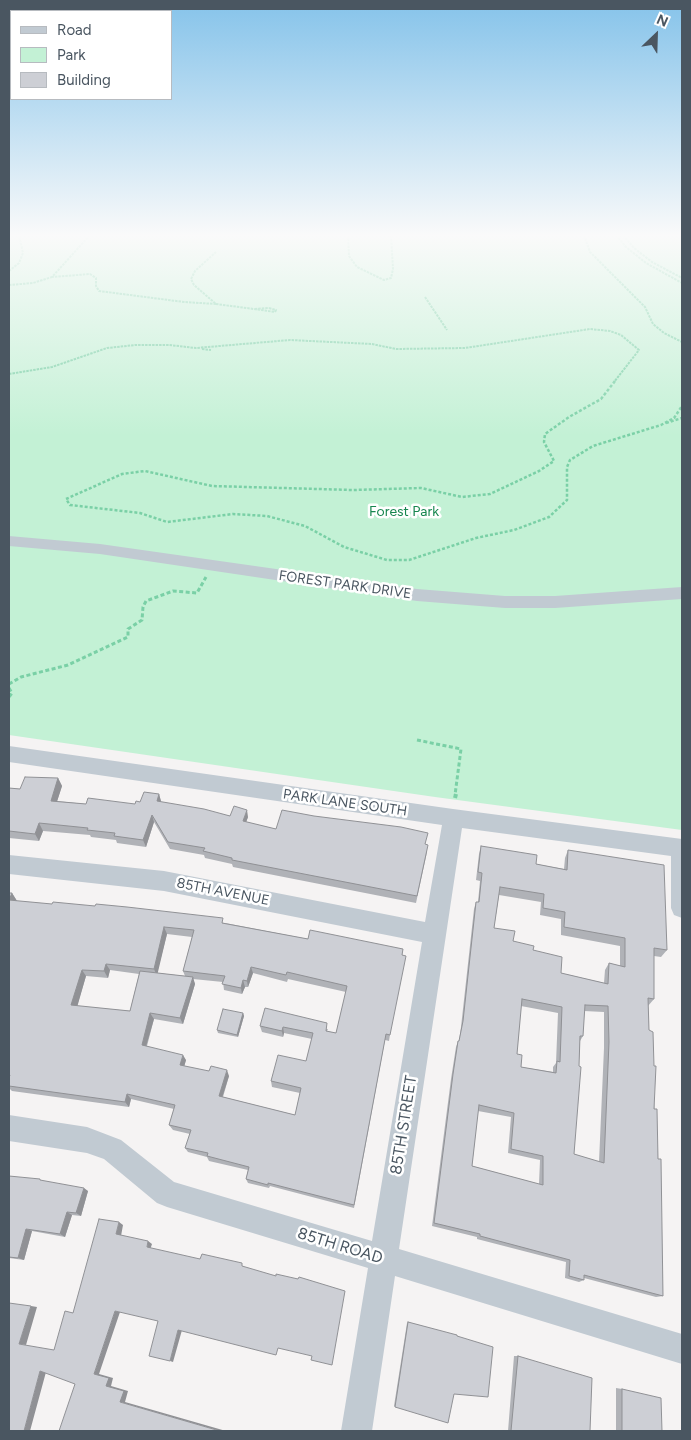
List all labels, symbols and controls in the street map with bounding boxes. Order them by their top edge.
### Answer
legend [10,10,172,100]
north arrow [631,10,681,60]
text: N [654,11,671,31]
text: Road [57,21,92,39]
text: Park [57,46,86,64]
text: Building [57,71,111,89]
park label: Forest Park [369,504,439,520]
street label: FOREST PARK DRIVE [278,567,412,603]
street label: PARK LANE SOUTH [282,786,408,820]
street label: 85TH AVENUE [175,875,271,909]
street label: 85TH STREET [387,1074,421,1176]
street label: 85TH ROAD [295,1224,385,1268]

